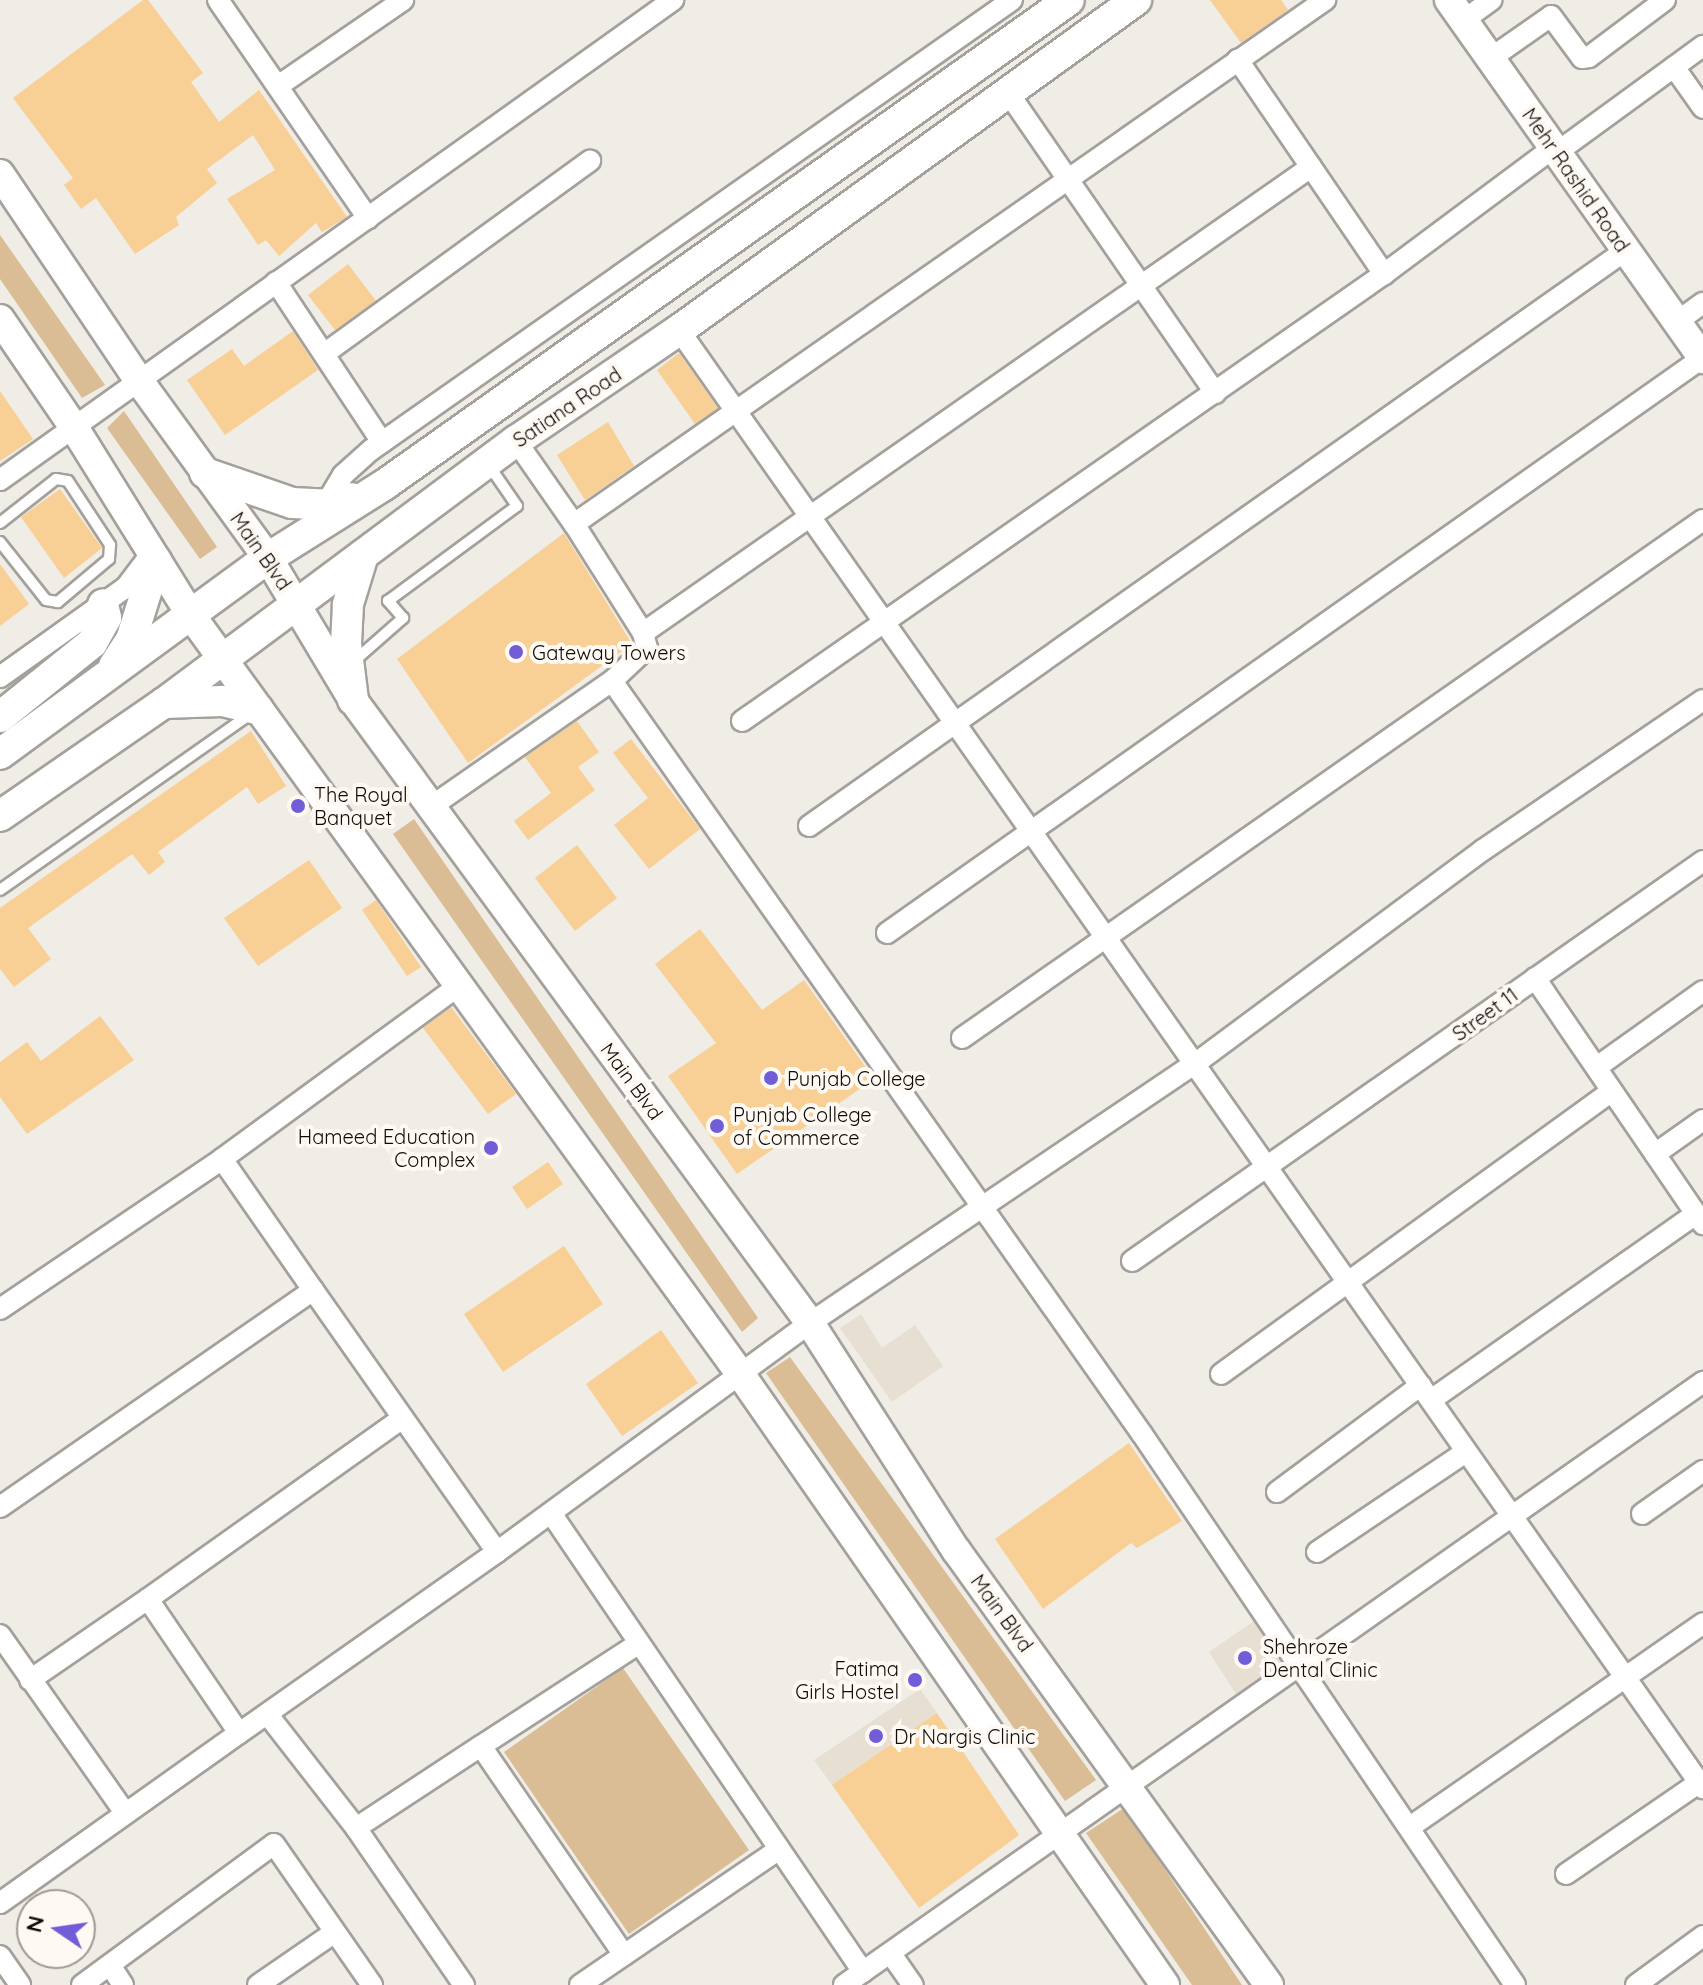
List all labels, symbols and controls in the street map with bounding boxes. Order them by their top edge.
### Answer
street label: Mehr Rashid Road [1517,103,1635,257]
street label: Satiana Road [508,362,626,452]
street label: Main Blvd [225,507,297,595]
place label: Gateway Towers [532,640,686,664]
marker: Gateway Towers [507,643,525,661]
place label: The Royal Banquet [314,782,408,829]
marker: The Royal Banquet [289,797,307,815]
street label: Street 11 [1448,982,1522,1046]
street label: Main Blvd [596,1038,668,1124]
place label: Punjab College [787,1066,926,1090]
marker: Punjab College [762,1069,780,1087]
place label: Punjab College of Commerce [733,1102,872,1149]
marker: Punjab College of Commerce [708,1117,726,1135]
place label: Hameed Education Complex [298,1124,475,1171]
marker: Hameed Education Complex [482,1139,500,1157]
street label: Main Blvd [966,1570,1038,1656]
place label: Shehroze Dental Clinic [1263,1634,1377,1681]
marker: Shehroze Dental Clinic [1234,1647,1256,1669]
place label: Fatima Girls Hostel [795,1656,899,1703]
marker: Fatima Girls Hostel [906,1671,924,1689]
place label: Dr Nargis Clinic [894,1724,1035,1748]
marker: Dr Nargis Clinic [865,1725,887,1747]
north arrow [16,1889,96,1969]
text: N [19,1913,50,1935]

